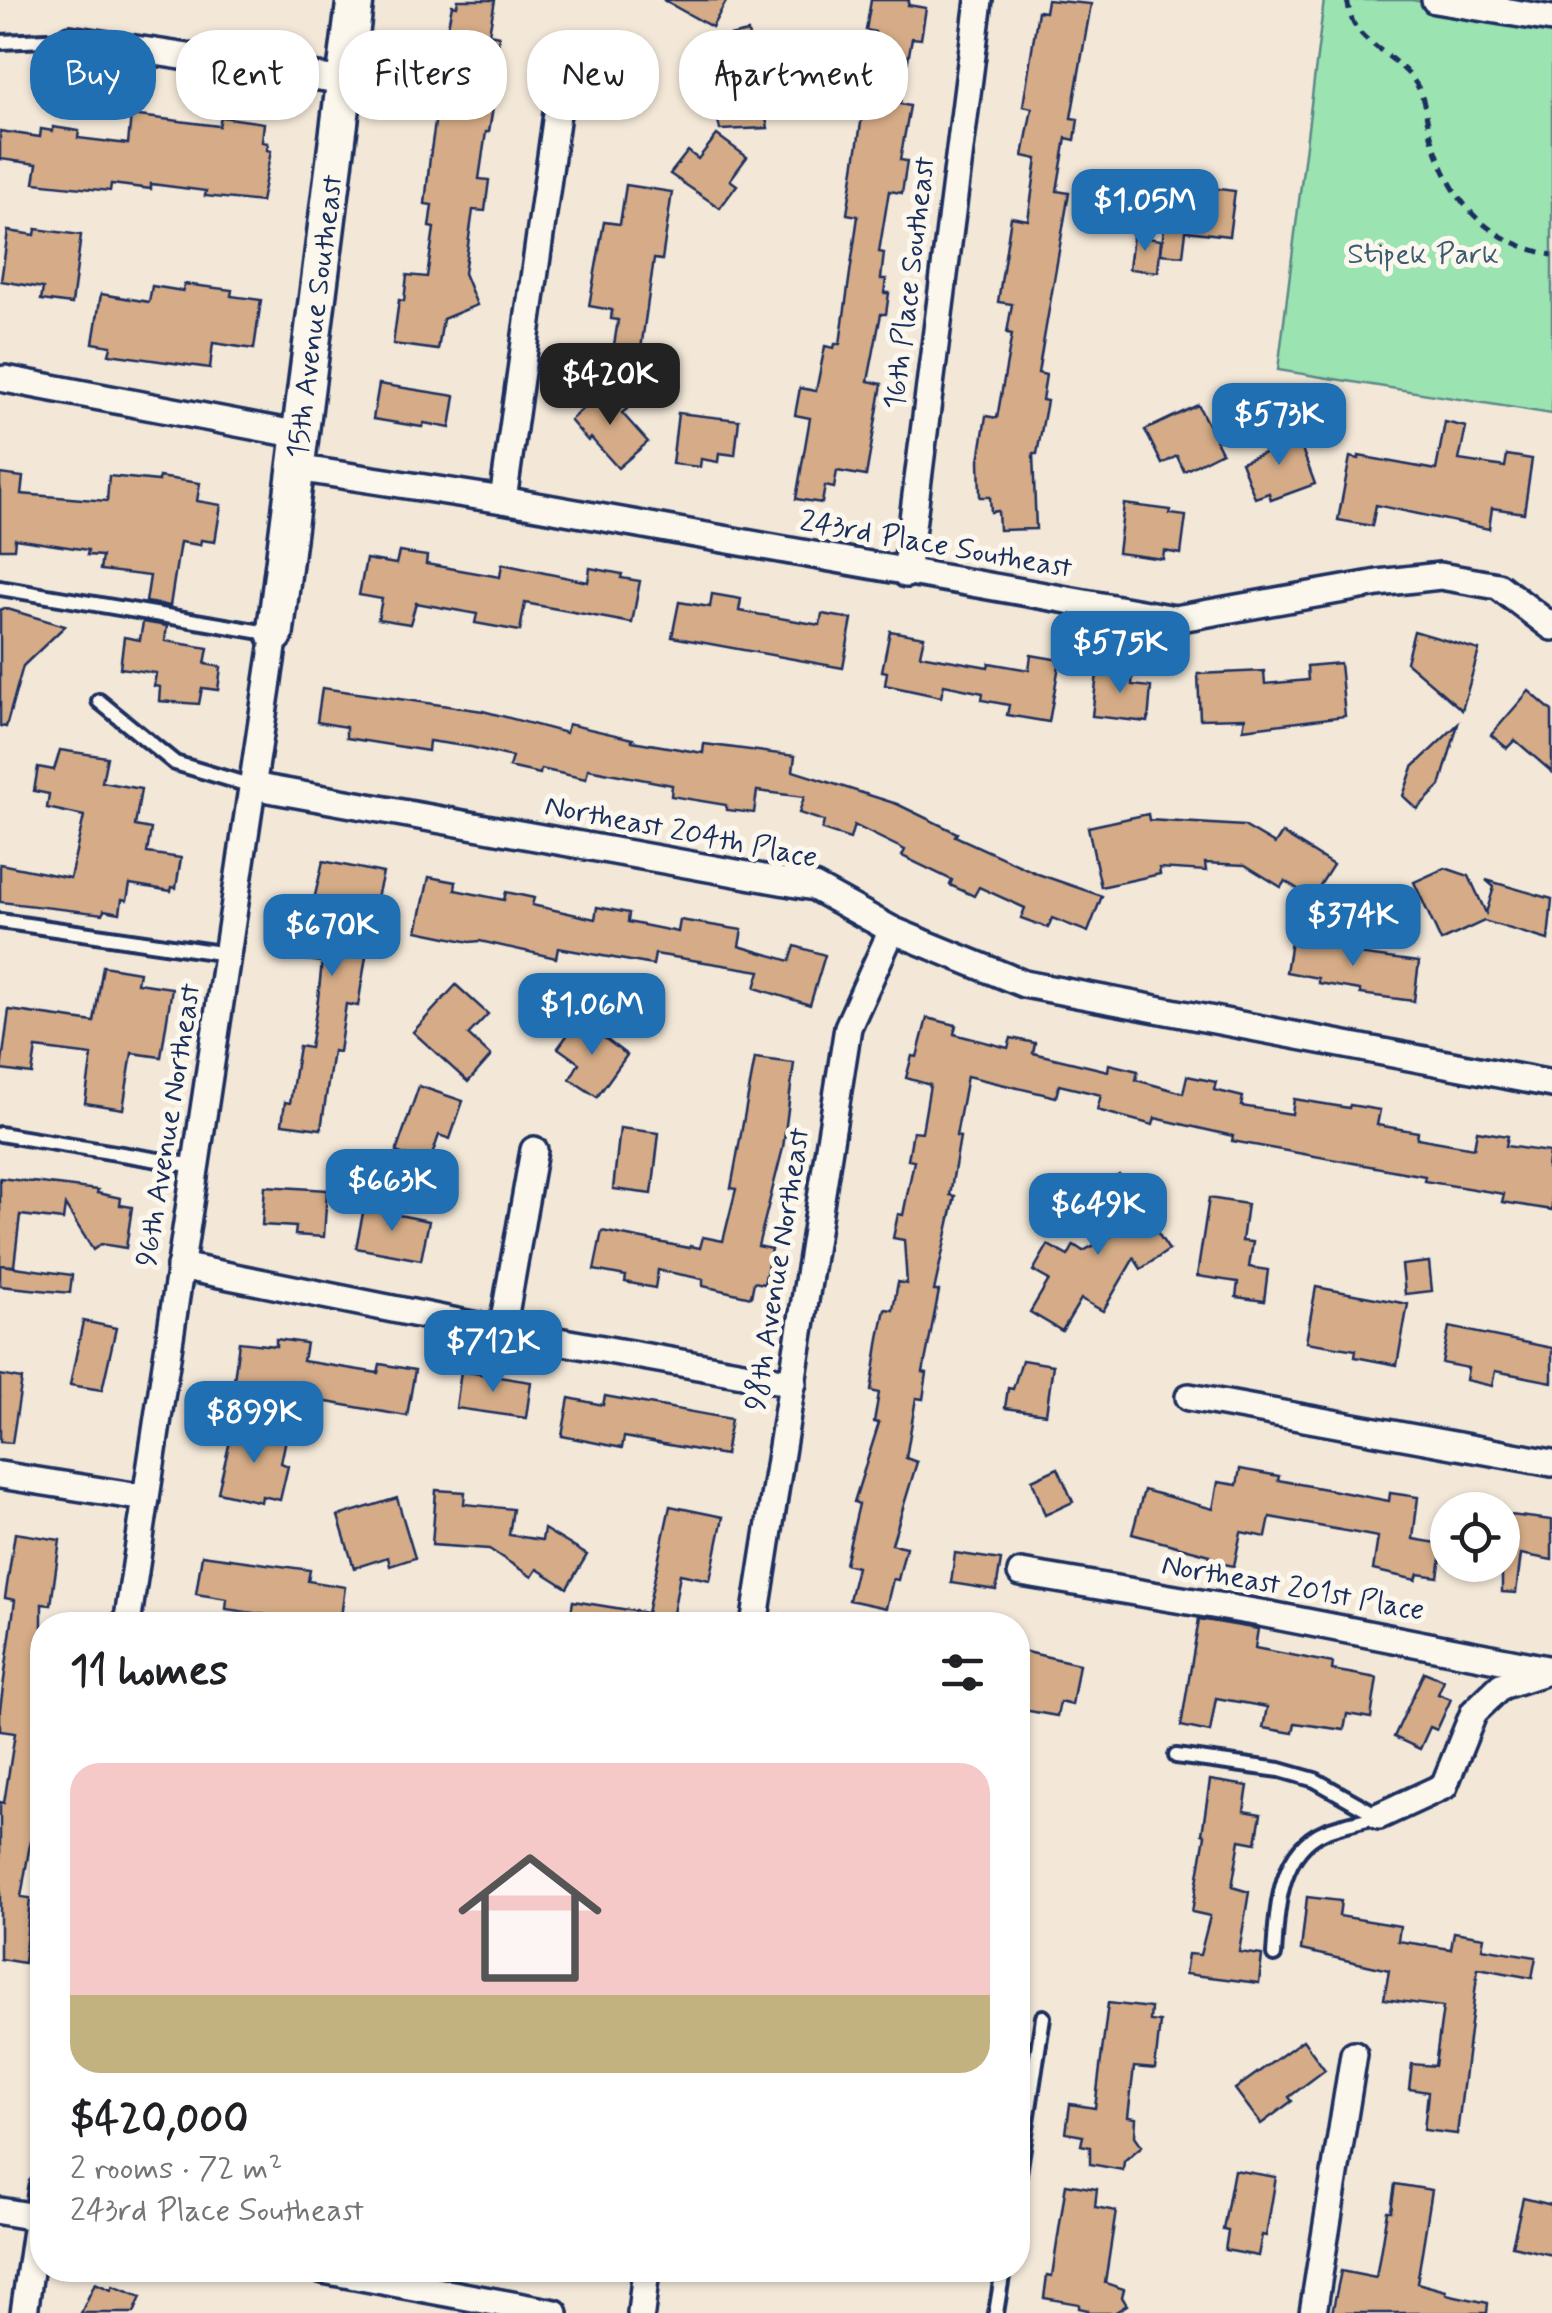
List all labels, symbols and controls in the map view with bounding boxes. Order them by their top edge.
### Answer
chip: Buy [30,30,156,120]
chip: Rent [176,30,319,120]
chip: Filters [339,30,507,120]
chip: New [527,30,659,120]
chip: Apartment [679,30,908,120]
street label: 16th Place Southeast [875,154,945,412]
pin: $1.05M [1064,169,1226,254]
street label: 15th Avenue Southeast [278,172,352,461]
text: $1.05M [1094,180,1196,222]
park label: Stipek Park [1347,235,1499,274]
pin: $420K [540,343,680,428]
text: $420K [562,354,658,396]
pin: $573K [1209,383,1349,468]
text: $573K [1234,394,1324,436]
street label: 243rd Place Southeast [797,502,1075,588]
pin: $575K [1050,611,1190,696]
text: $575K [1073,622,1167,664]
street label: Northeast 204th Place [541,786,821,878]
pin: $374K [1283,884,1423,969]
pin: $670K [262,894,402,979]
text: $374K [1308,895,1398,937]
text: $670K [285,905,379,947]
pin: $1.06M [511,973,673,1058]
street label: 96th Avenue Northeast [127,980,211,1269]
text: $1.06M [540,984,644,1026]
street label: 98th Avenue Northeast [736,1125,820,1413]
pin: $663K [322,1149,462,1234]
text: $663K [348,1160,436,1202]
pin: $649K [1028,1173,1168,1258]
text: $649K [1051,1184,1145,1226]
pin: $712K [423,1310,563,1395]
text: $712K [446,1321,540,1363]
pin: $899K [184,1381,324,1466]
text: $899K [206,1392,302,1434]
map controls [1430,1492,1520,1582]
button: locate [1430,1492,1520,1582]
street label: Northeast 201st Place [1159,1546,1427,1630]
text: 11 homes [70,1645,228,1700]
icon: filters [935,1645,990,1700]
icon: home [440,1828,620,2008]
text: $420,000 [70,2093,248,2148]
text: 2 rooms · 72 m² [70,2148,283,2190]
text: 243rd Place Southeast [70,2190,364,2232]

